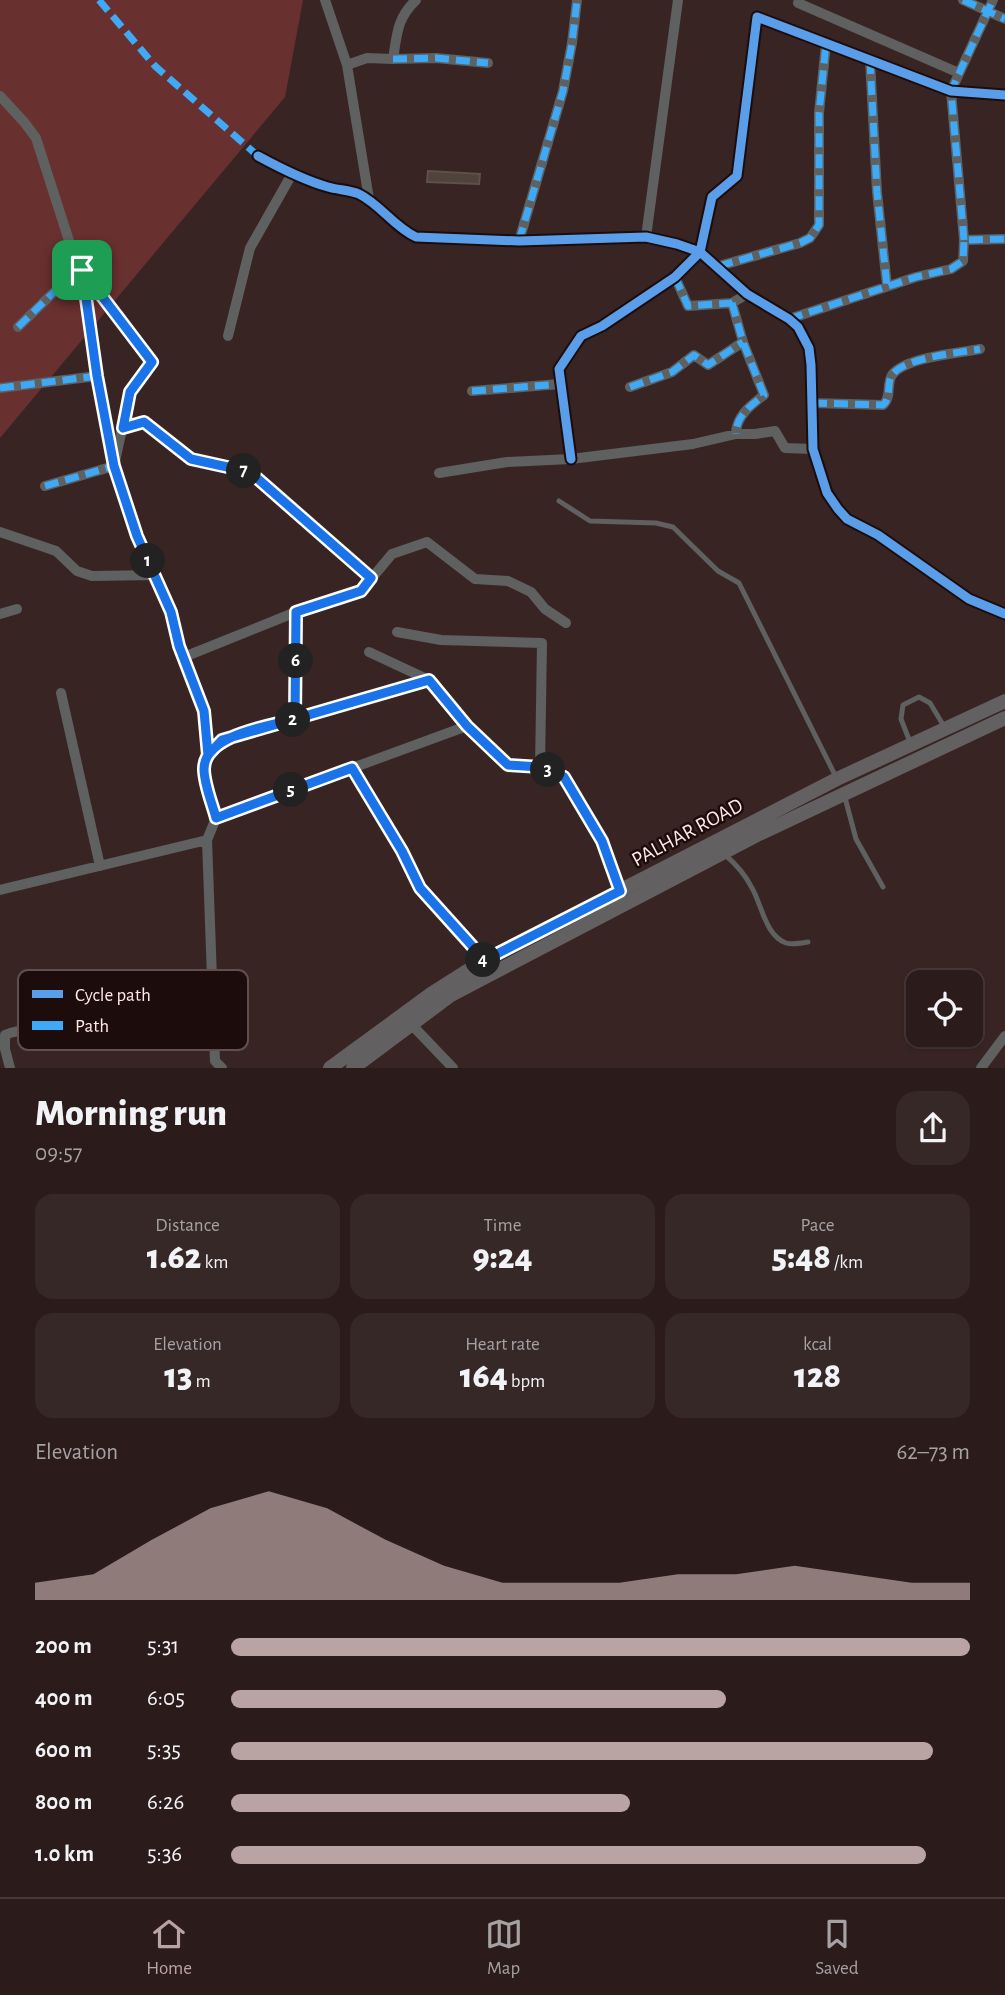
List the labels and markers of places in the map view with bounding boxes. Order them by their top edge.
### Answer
pin [52,240,112,300]
pin: 7 [226,454,262,489]
pin: 1 [130,544,166,578]
pin: 6 [278,644,314,678]
pin: 2 [276,702,310,738]
pin: 3 [530,752,566,788]
pin: 5 [274,772,308,808]
pin: 4 [466,942,500,978]

